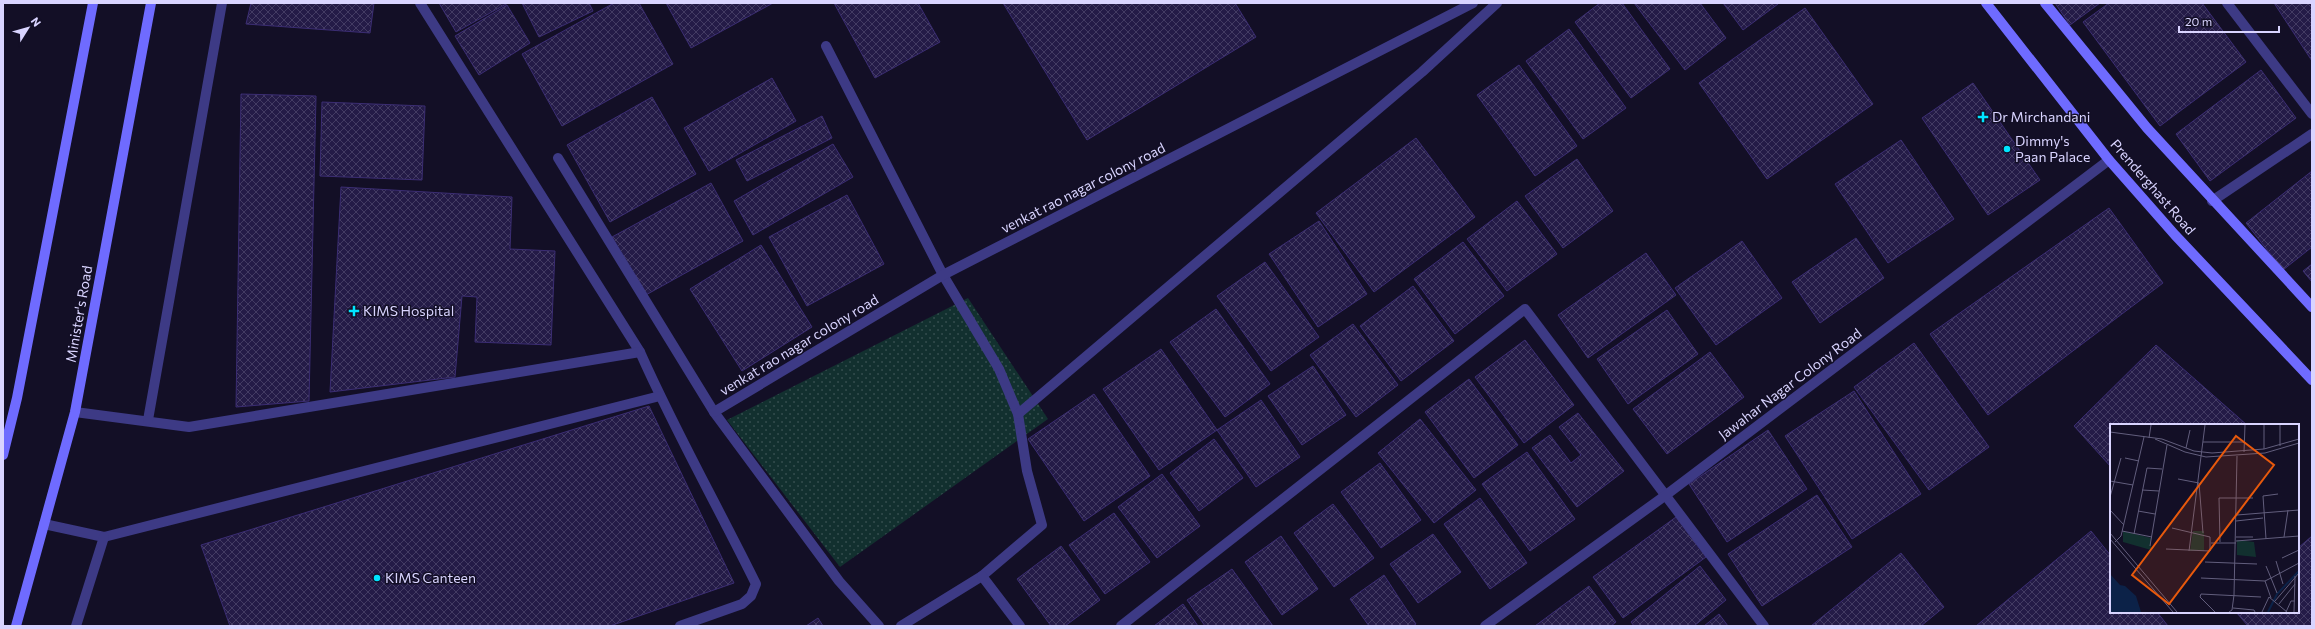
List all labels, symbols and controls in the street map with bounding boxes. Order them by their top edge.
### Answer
north arrow [8,8,48,48]
scale bar [2179,8,2279,34]
text: N [29,14,44,29]
text: 20 m [2185,14,2212,28]
place label: Dr Mirchandani [1992,108,2090,125]
marker: Dr Mirchandani [1977,111,1989,123]
place label: Dimmy's Paan Palace [2015,132,2090,165]
street label: Prenderghast Road [2107,135,2199,238]
street label: venkat rao nagar colony road [998,139,1168,236]
marker: Dimmy's Paan Palace [2002,144,2012,154]
street label: Minister's Road [62,264,95,364]
street label: venkat rao nagar colony road [716,290,881,399]
place label: KIMS Hospital [363,302,454,319]
marker: KIMS Hospital [348,305,360,317]
street label: Jawahar Nagar Colony Road [1715,324,1865,443]
inset map [2110,424,2299,613]
place label: KIMS Canteen [385,569,476,586]
marker: KIMS Canteen [372,573,382,583]

